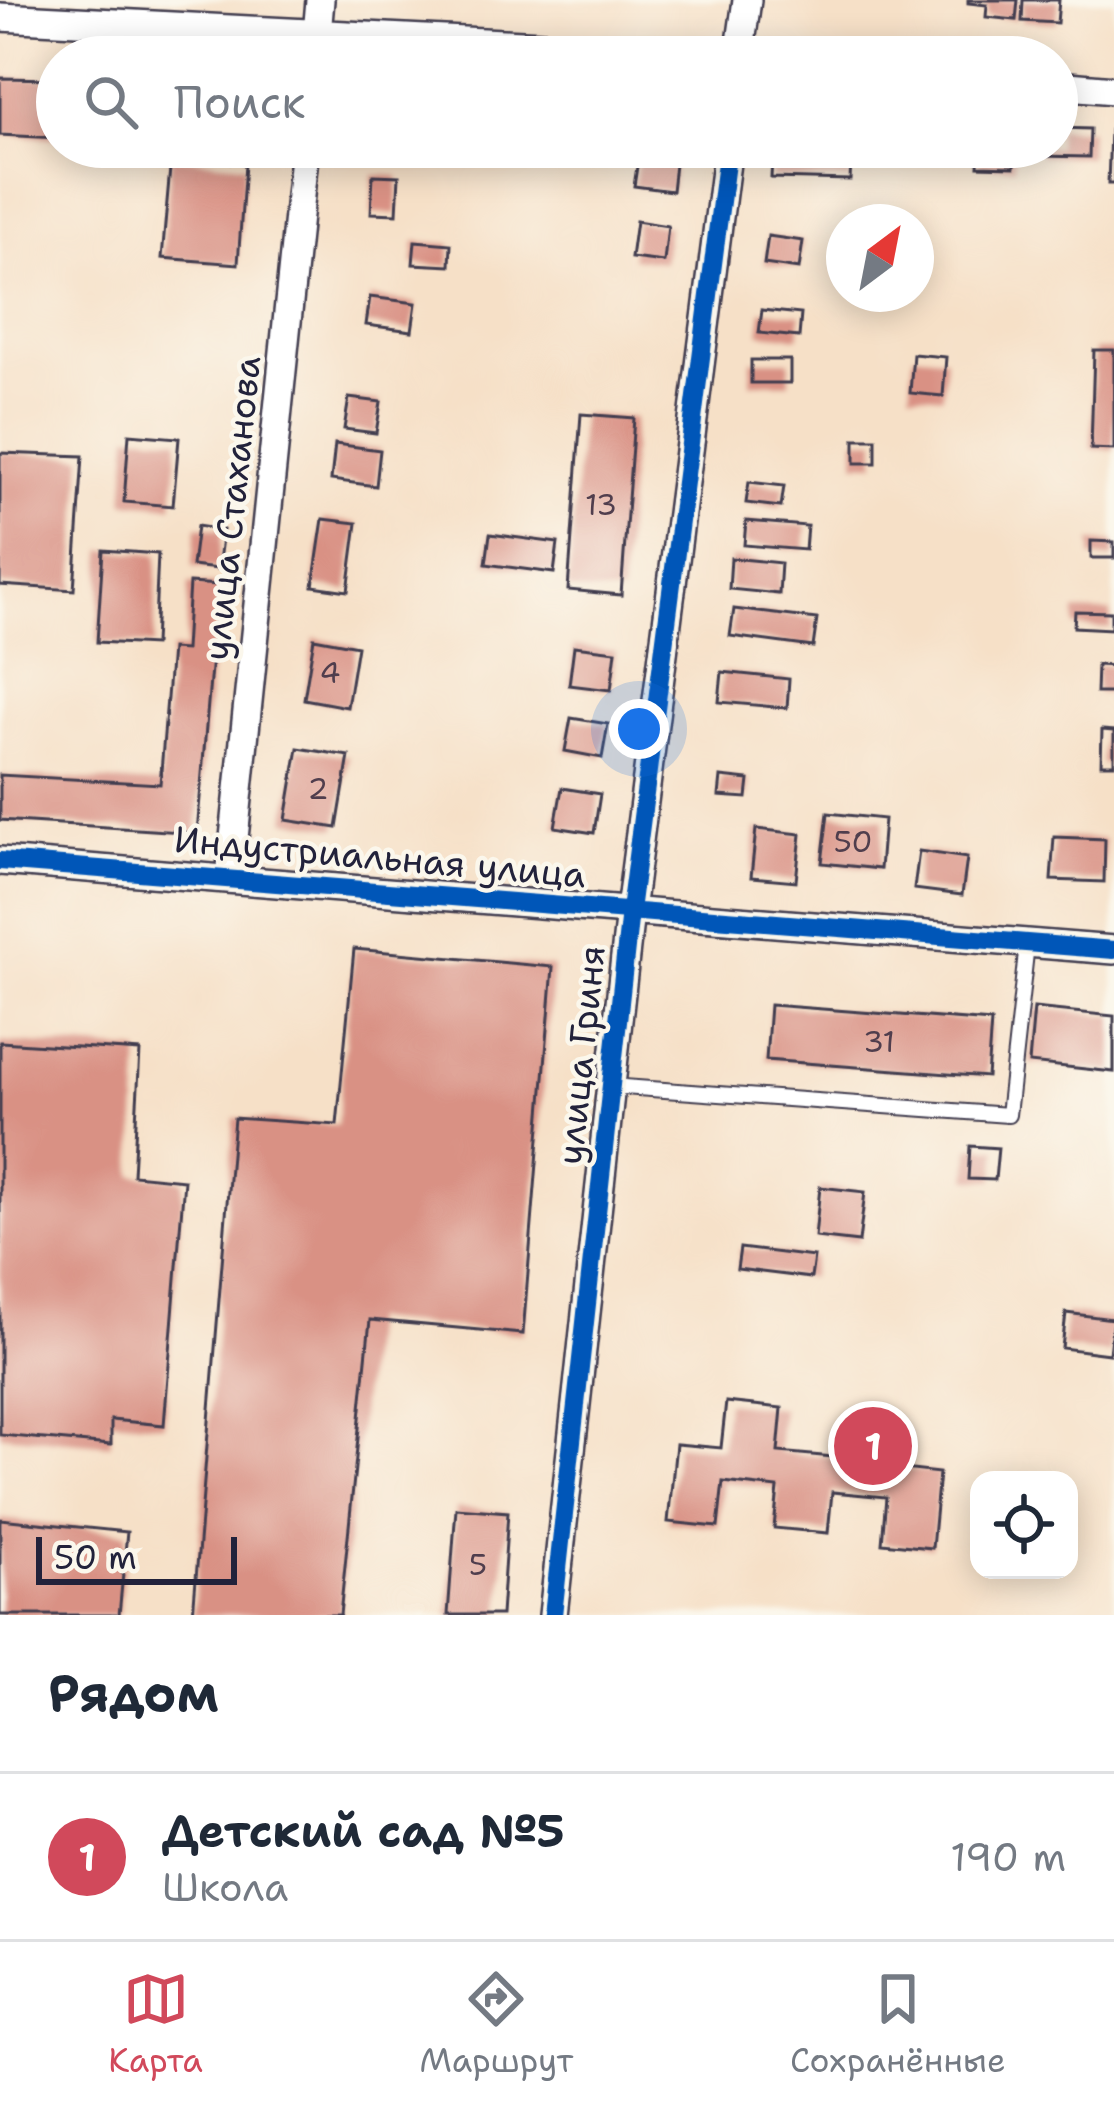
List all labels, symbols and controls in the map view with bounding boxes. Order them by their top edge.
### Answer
search box [36,36,1078,168]
icon: search [78,69,144,135]
text: Поиск [174,72,305,132]
north arrow [826,204,934,312]
street label: улица Стаханова [192,353,272,663]
house number: 13 [585,484,617,525]
house number: 4 [320,652,341,693]
your location [609,699,669,759]
house number: 2 [308,768,329,809]
street label: Индустриальная улица [172,815,588,899]
house number: 50 [833,821,873,862]
street label: улица Гриня [545,943,617,1167]
house number: 31 [863,1021,895,1062]
pin: 1 [834,1401,912,1491]
map controls [970,1471,1078,1579]
button: locate [970,1471,1078,1579]
scale bar [36,1531,237,1584]
text: 50 m [54,1535,137,1580]
house number: 5 [469,1544,487,1585]
text: Рядом [48,1659,219,1727]
text: Детский сад №5 [162,1801,565,1861]
text: 1 [78,1831,96,1883]
text: 190 m [950,1831,1066,1883]
text: Школа [162,1861,288,1913]
tab: Карта [108,1966,203,2083]
tab: Маршрут [419,1966,573,2083]
tab: Сохранённые [790,1966,1006,2083]

